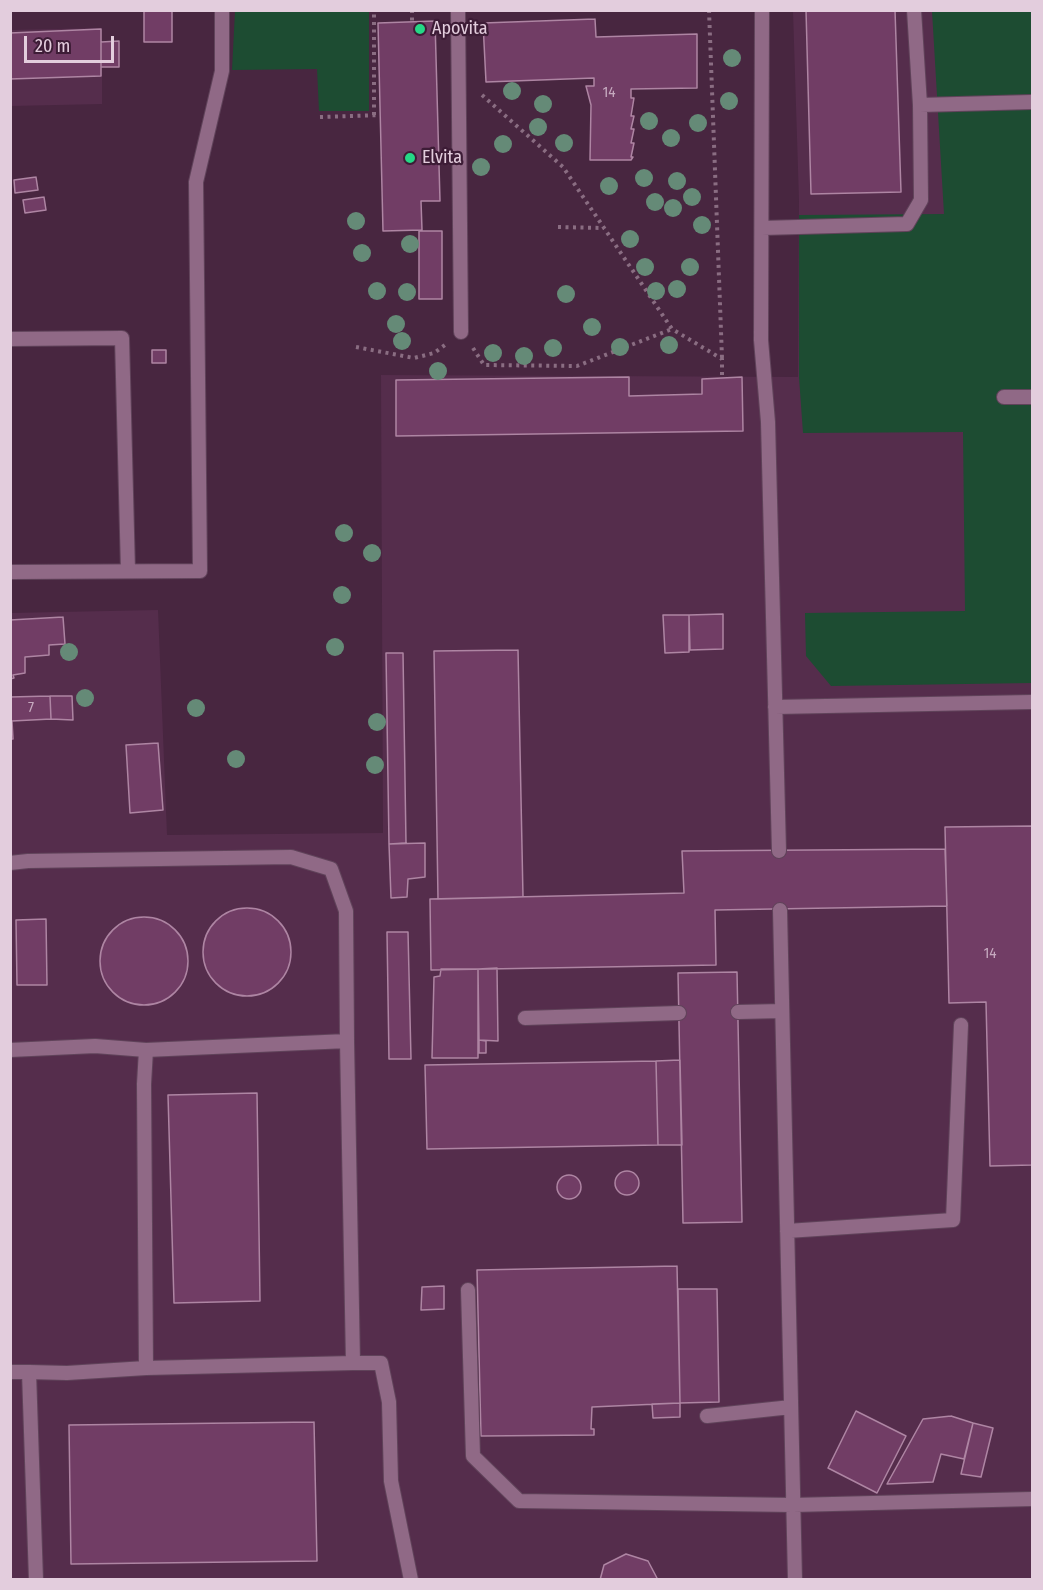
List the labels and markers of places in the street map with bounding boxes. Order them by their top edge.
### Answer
place label: Apovita [432,18,488,40]
marker: Apovita [413,22,427,36]
place label: Elvita [422,147,462,169]
marker: Elvita [403,151,417,165]

